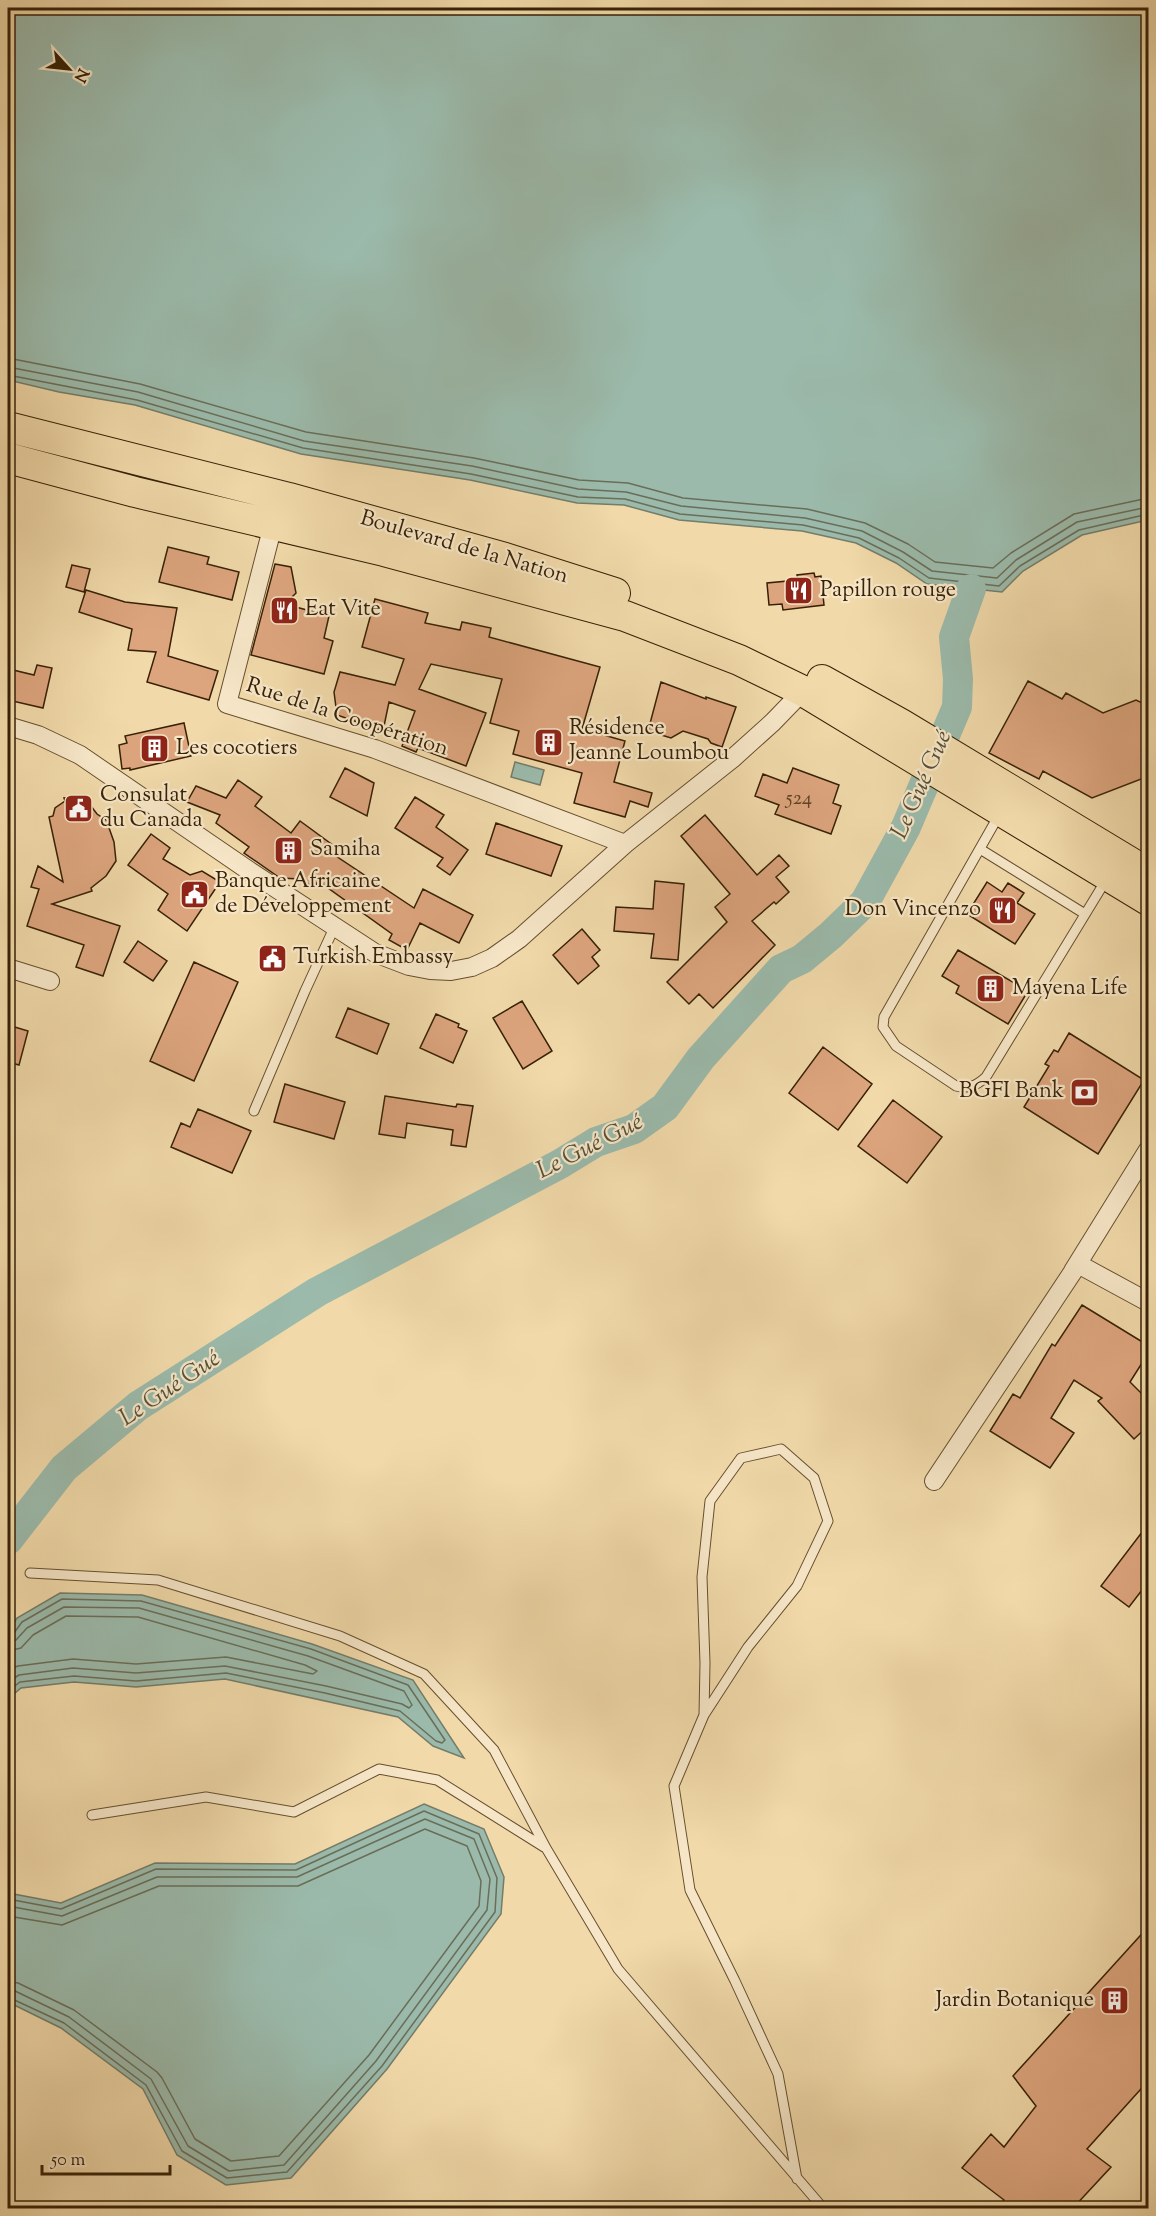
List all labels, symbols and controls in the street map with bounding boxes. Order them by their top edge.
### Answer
north arrow [39,39,99,99]
text: N [67,64,93,86]
street label: Boulevard de la Nation [356,503,572,593]
restaurant icon: Papillon rouge [783,575,815,607]
place label: Papillon rouge [820,575,956,607]
restaurant icon: Eat Vite [268,594,300,626]
place label: Eat Vite [305,594,381,626]
street label: Rue de la Coopération [242,670,452,766]
place label: Résidence Jeanne Loumbou [568,713,730,770]
water label: Le Gué Gué [883,725,961,845]
building icon: Résidence Jeanne Loumbou [532,726,564,758]
building icon: Les cocotiers [139,733,171,765]
place label: Les cocotiers [176,733,298,765]
place label: Consulat du Canada [100,780,203,837]
house number: 524 [785,785,812,814]
public building icon: Consulat du Canada [63,793,95,825]
building icon: Samiha [273,834,305,866]
place label: Samiha [310,834,381,866]
place label: Banque Africaine de Développement [215,866,392,923]
public building icon: Banque Africaine de Développement [178,879,210,911]
place label: Don Vincenzo [845,894,981,926]
restaurant icon: Don Vincenzo [986,894,1018,926]
public building icon: Turkish Embassy [256,942,288,974]
place label: Turkish Embassy [293,942,454,974]
building icon: Mayena Life [975,973,1007,1005]
place label: Mayena Life [1012,973,1128,1005]
place label: BGFI Bank [959,1076,1064,1108]
bank icon: BGFI Bank [1069,1076,1101,1108]
water label: Le Gué Gué [531,1106,649,1188]
water label: Le Gué Gué [113,1342,228,1435]
place label: Jardin Botanique [935,1985,1094,2017]
building icon: Jardin Botanique [1099,1985,1131,2017]
scale bar [42,2138,170,2176]
text: 50 m [50,2148,86,2174]

